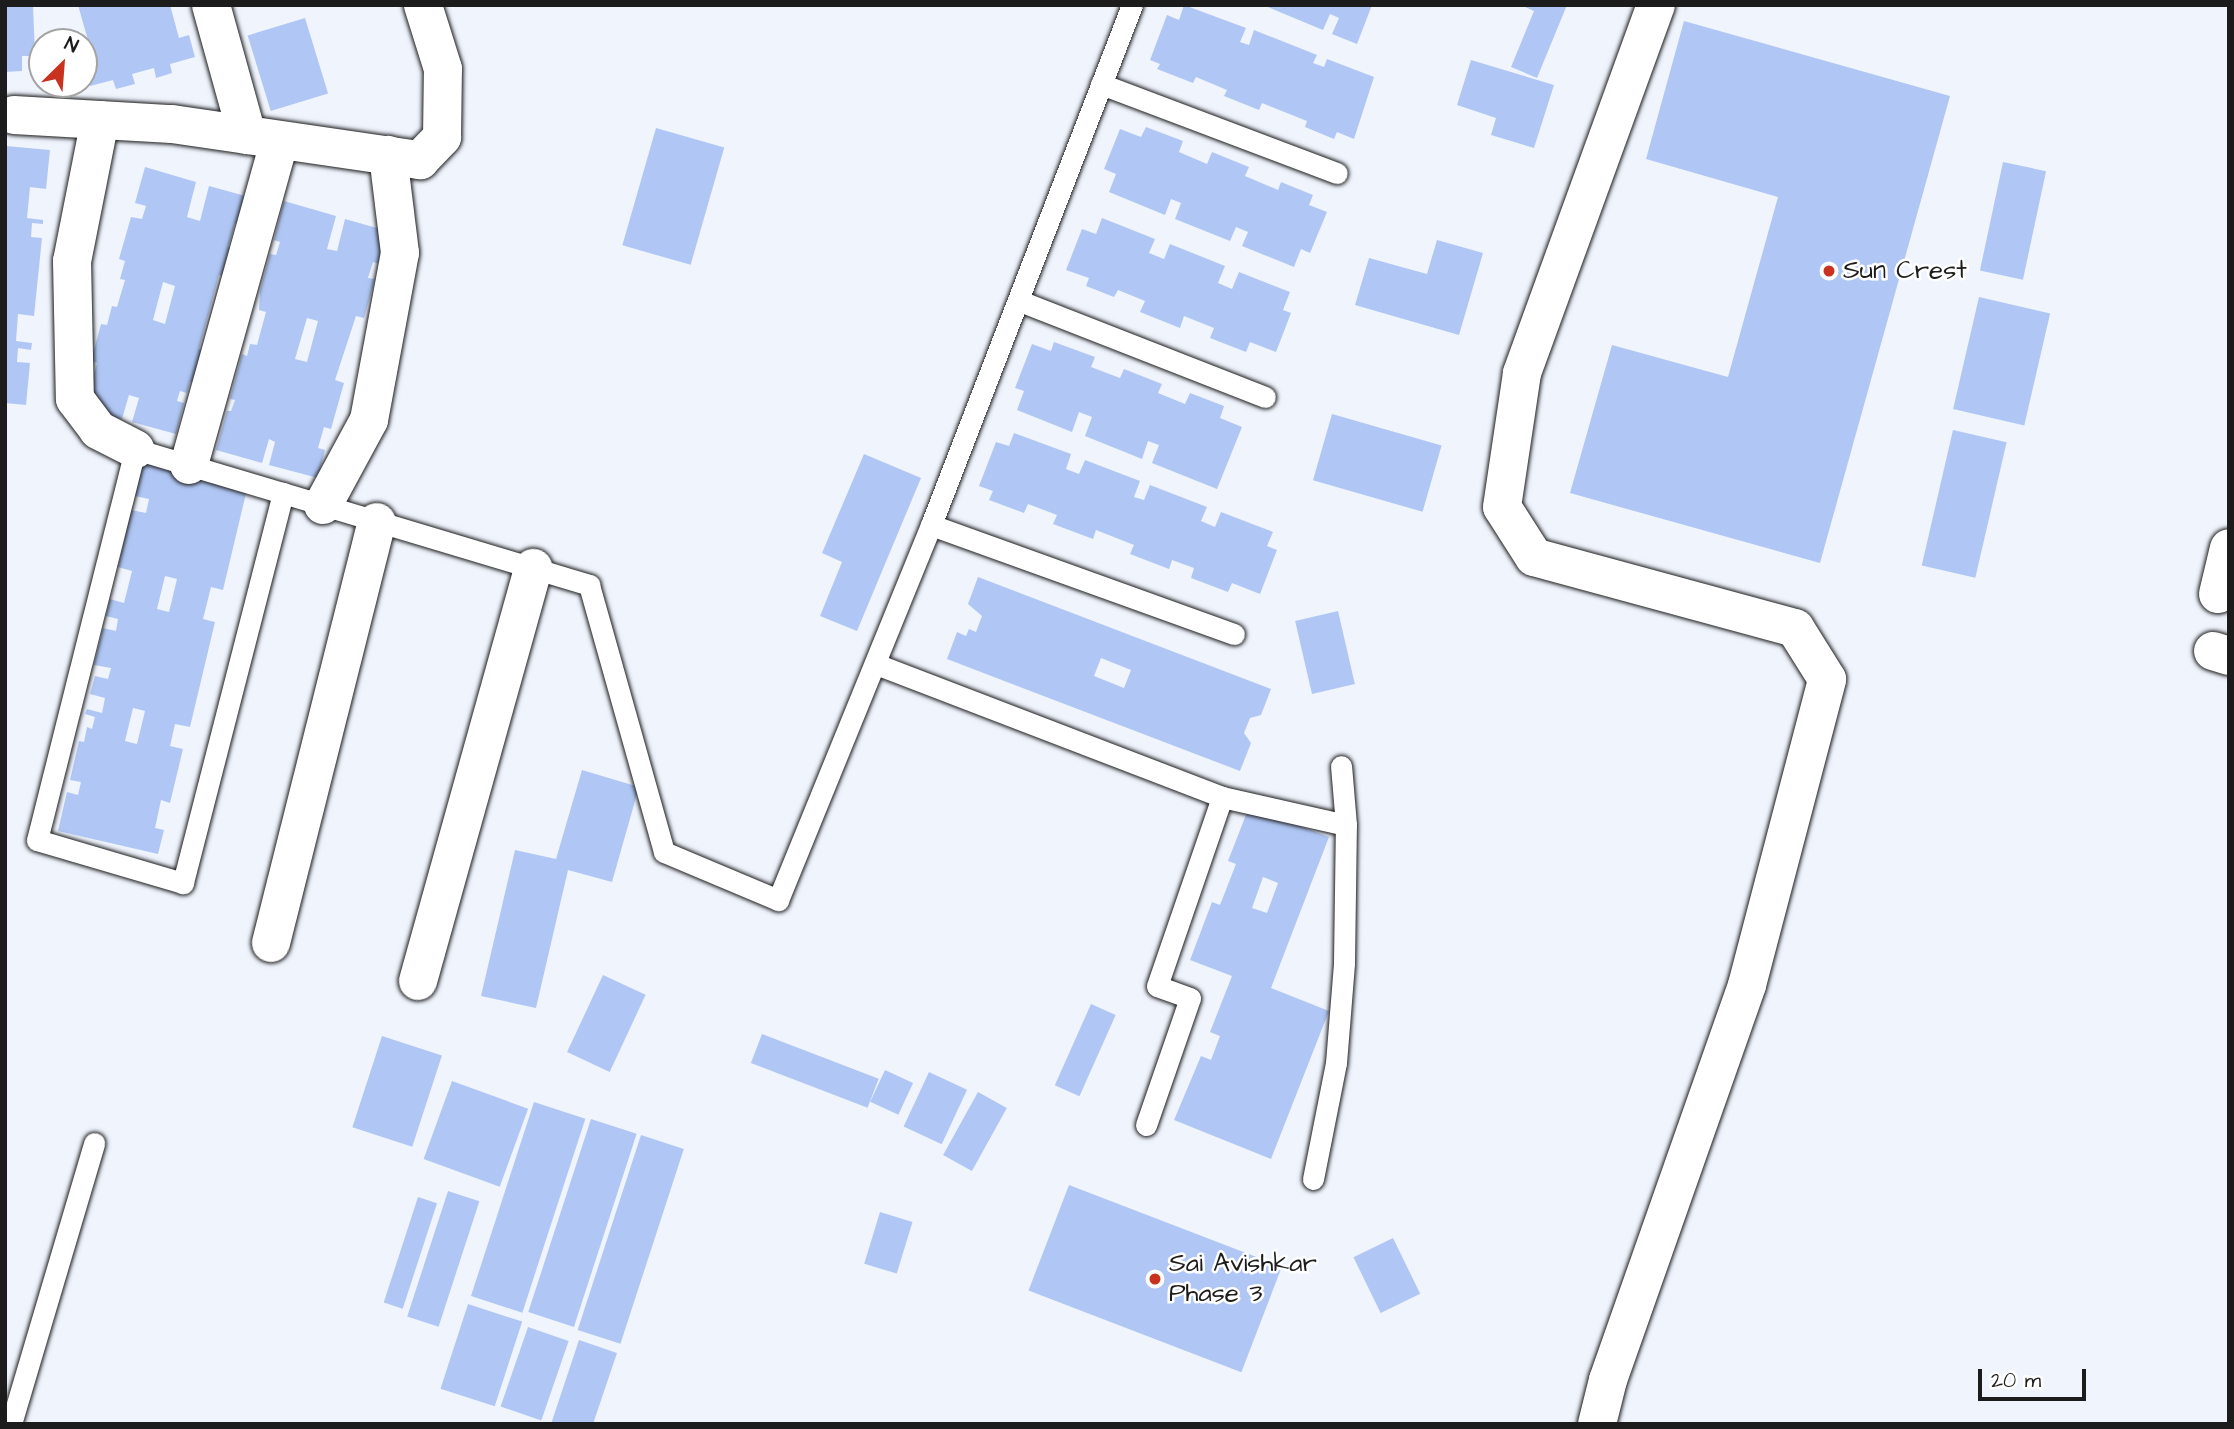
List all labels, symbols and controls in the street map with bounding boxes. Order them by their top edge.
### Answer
north arrow [28,28,98,98]
text: N [60,31,82,60]
place label: Sun Crest [1843,255,1967,287]
marker: Sun Crest [1821,263,1837,279]
place label: Sai Avishkar Phase 3 [1169,1248,1317,1310]
marker: Sai Avishkar Phase 3 [1147,1271,1163,1287]
scale bar [1982,1356,2090,1400]
text: 20 m [1991,1366,2041,1395]

